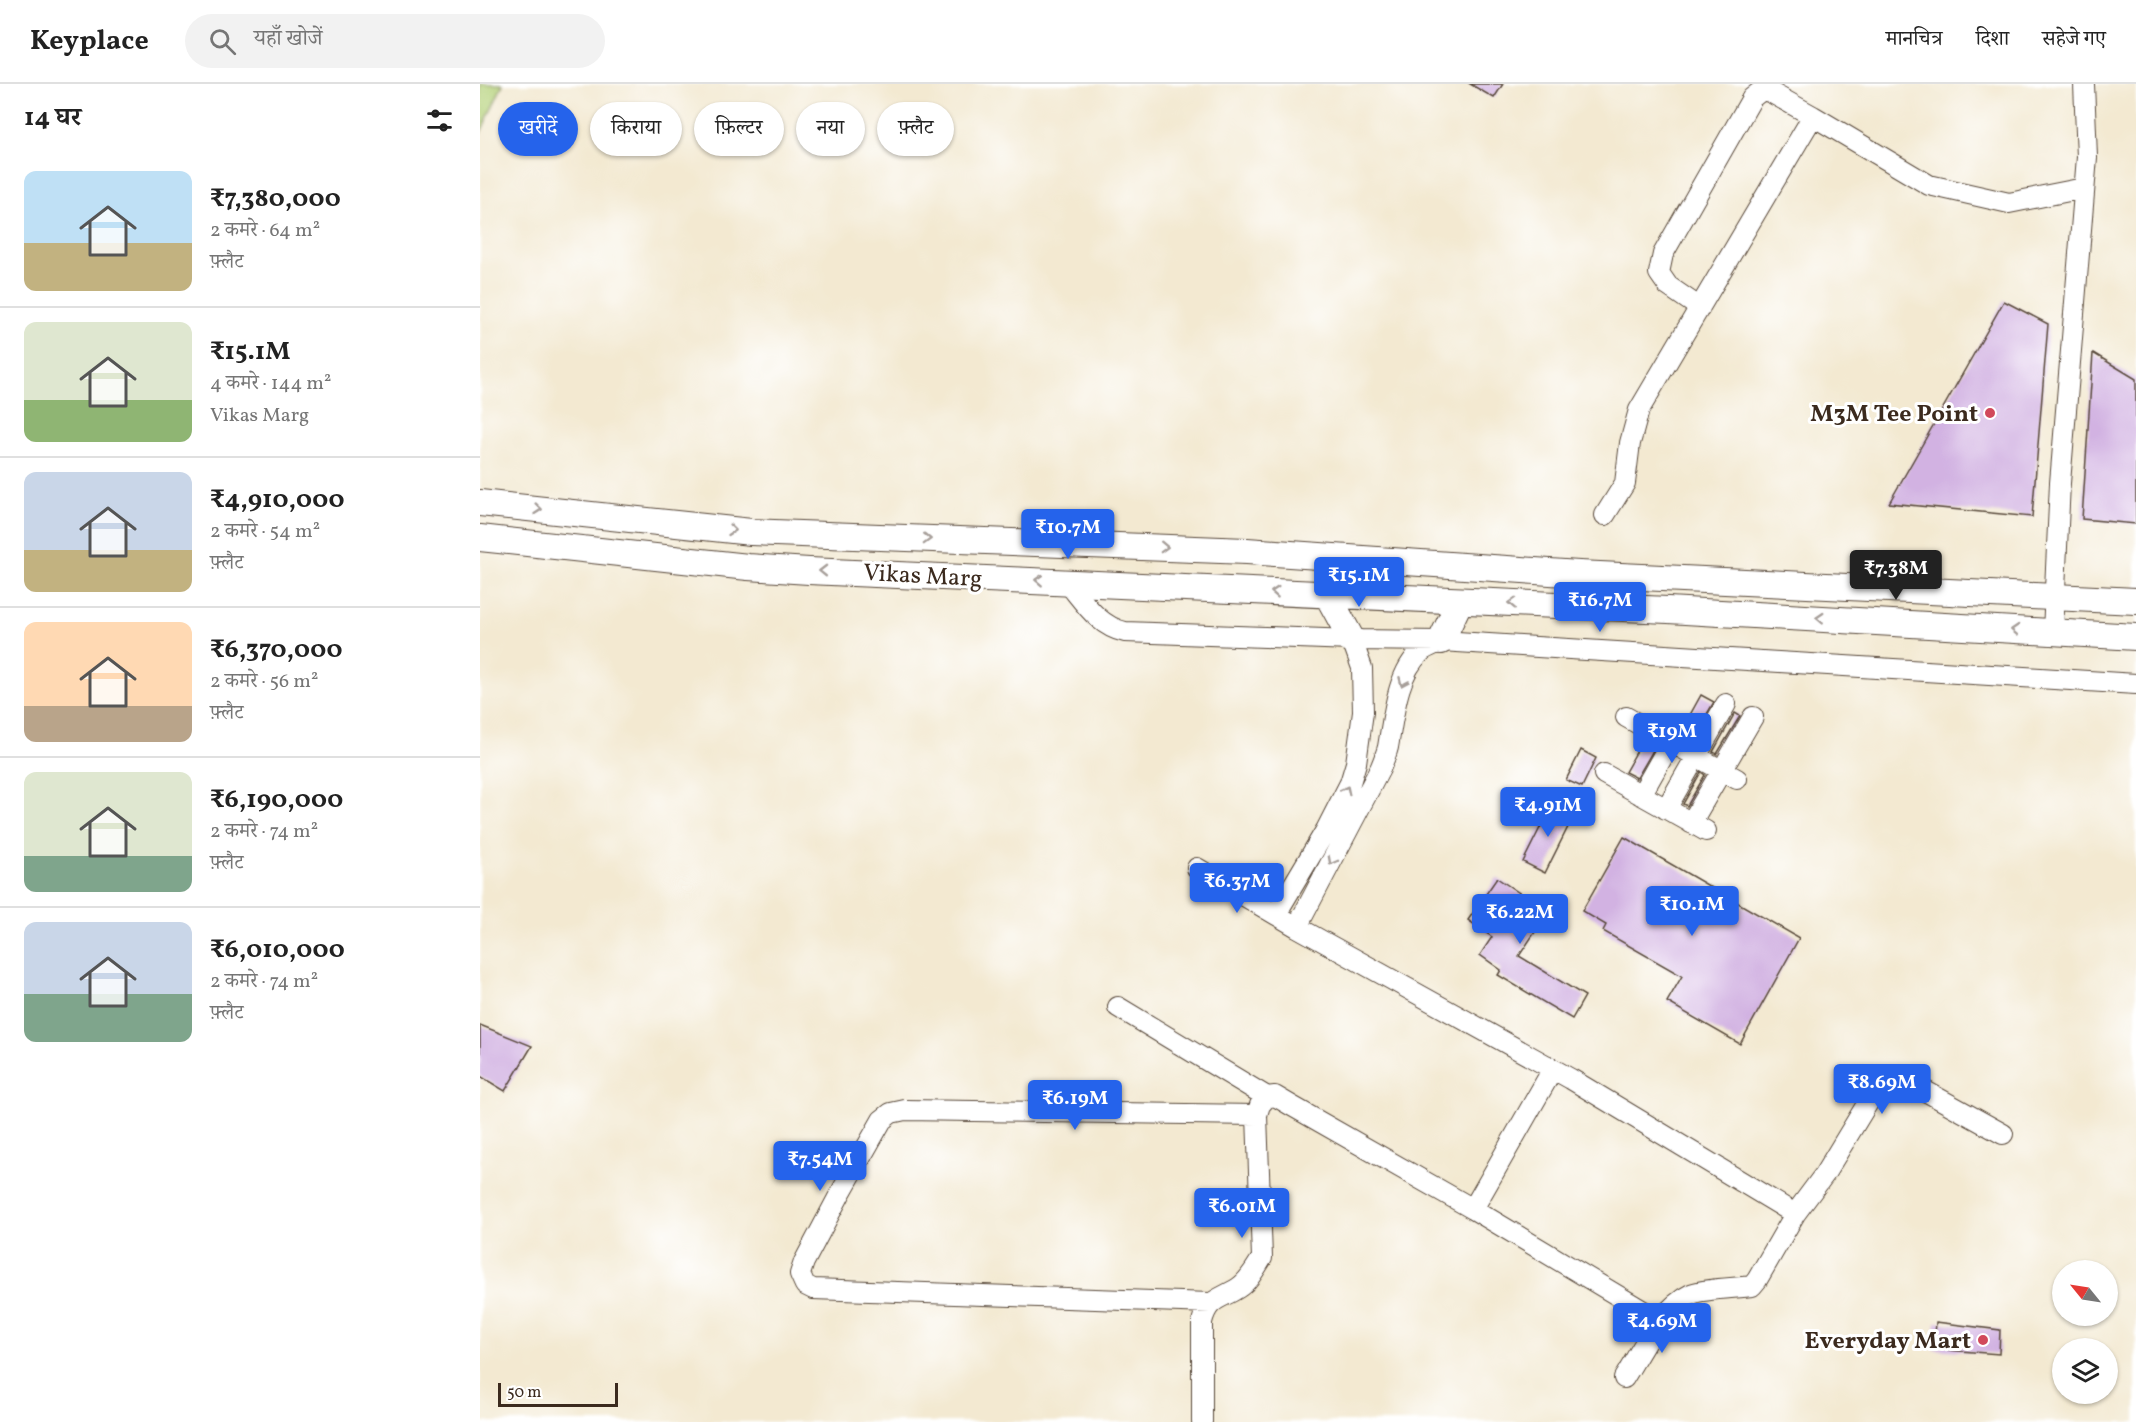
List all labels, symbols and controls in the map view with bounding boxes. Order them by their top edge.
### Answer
search box [185,14,605,68]
text: Keyplace [30,22,149,61]
text: यहाँ खोजें [254,24,323,55]
icon: search [206,25,239,58]
text: मानचित्र [1886,25,1943,54]
text: दिशा [1976,25,2009,54]
text: सहेजे गए [2042,25,2106,54]
text: 14 घर [24,100,81,136]
chip: खरीदें [498,102,578,156]
chip: किराया [590,102,682,156]
chip: फ़िल्टर [694,102,784,156]
chip: नया [796,102,865,156]
chip: फ़्लैट [877,102,954,156]
icon: filters [423,104,456,137]
text: ₹7,380,000 [210,181,341,217]
icon: home [72,195,144,267]
text: 2 कमरे · 64 m² [210,217,320,245]
text: फ़्लैट [210,249,243,277]
text: ₹15.1M [210,334,290,370]
icon: home [72,346,144,418]
text: 4 कमरे · 144 m² [210,370,331,398]
place label: M3M Tee Point [1810,398,1978,432]
text: Vikas Marg [210,402,309,430]
marker: M3M Tee Point [1983,406,1997,420]
text: ₹4,910,000 [210,482,345,518]
icon: home [72,496,144,568]
one-way arrow [534,503,543,515]
pin: ₹10.7M [1019,509,1117,560]
text: ₹10.7M [1035,514,1101,542]
text: 2 कमरे · 54 m² [210,518,320,546]
one-way arrow [728,523,737,536]
one-way arrow [922,532,931,545]
one-way arrow [1159,541,1168,554]
text: फ़्लैट [210,550,243,578]
pin: ₹7.38M [1847,550,1945,601]
text: ₹7.38M [1864,555,1928,583]
street label: Vikas Marg [862,557,983,597]
pin: ₹15.1M [1310,557,1408,608]
text: ₹15.1M [1328,562,1390,590]
one-way arrow [818,565,827,577]
one-way arrow [1034,574,1043,587]
pin: ₹16.7M [1551,582,1649,633]
one-way arrow [1271,586,1280,599]
text: ₹16.7M [1568,587,1632,615]
one-way arrow [1507,597,1516,610]
one-way arrow [1816,612,1825,625]
one-way arrow [2010,623,2019,636]
text: ₹6,370,000 [210,632,343,668]
icon: home [72,646,144,718]
text: 2 कमरे · 56 m² [210,668,318,696]
one-way arrow [1398,676,1410,687]
text: फ़्लैट [210,700,243,728]
pin: ₹19M [1636,713,1708,764]
text: ₹19M [1647,718,1697,746]
text: ₹6,190,000 [210,782,343,818]
one-way arrow [1339,786,1351,797]
pin: ₹4.91M [1499,787,1597,838]
text: ₹4.91M [1514,792,1582,820]
icon: home [72,796,144,868]
text: 2 कमरे · 74 m² [210,818,318,846]
text: फ़्लैट [210,850,243,878]
one-way arrow [1327,855,1339,866]
pin: ₹6.37M [1188,863,1286,914]
text: ₹6.37M [1204,868,1270,896]
pin: ₹10.1M [1643,886,1741,937]
text: ₹10.1M [1660,891,1724,919]
pin: ₹6.22M [1471,894,1569,945]
text: ₹6.22M [1486,899,1554,927]
text: ₹6,010,000 [210,932,345,968]
icon: home [72,946,144,1018]
text: 2 कमरे · 74 m² [210,968,318,996]
text: फ़्लैट [210,1000,243,1028]
pin: ₹8.69M [1833,1064,1931,1115]
text: ₹8.69M [1848,1069,1916,1097]
pin: ₹6.19M [1026,1080,1124,1131]
text: ₹6.19M [1042,1085,1108,1113]
pin: ₹7.54M [771,1141,869,1192]
text: ₹7.54M [787,1146,853,1174]
pin: ₹6.01M [1193,1188,1291,1239]
text: ₹6.01M [1208,1193,1276,1221]
north arrow [2052,1260,2118,1326]
map controls [2052,1260,2118,1404]
pin: ₹4.69M [1613,1303,1711,1354]
text: ₹4.69M [1627,1308,1697,1336]
place label: Everyday Mart [1805,1325,1971,1359]
marker: Everyday Mart [1976,1333,1990,1347]
button: layers [2052,1338,2118,1404]
scale bar [498,1380,618,1408]
text: 50 m [507,1382,541,1404]

